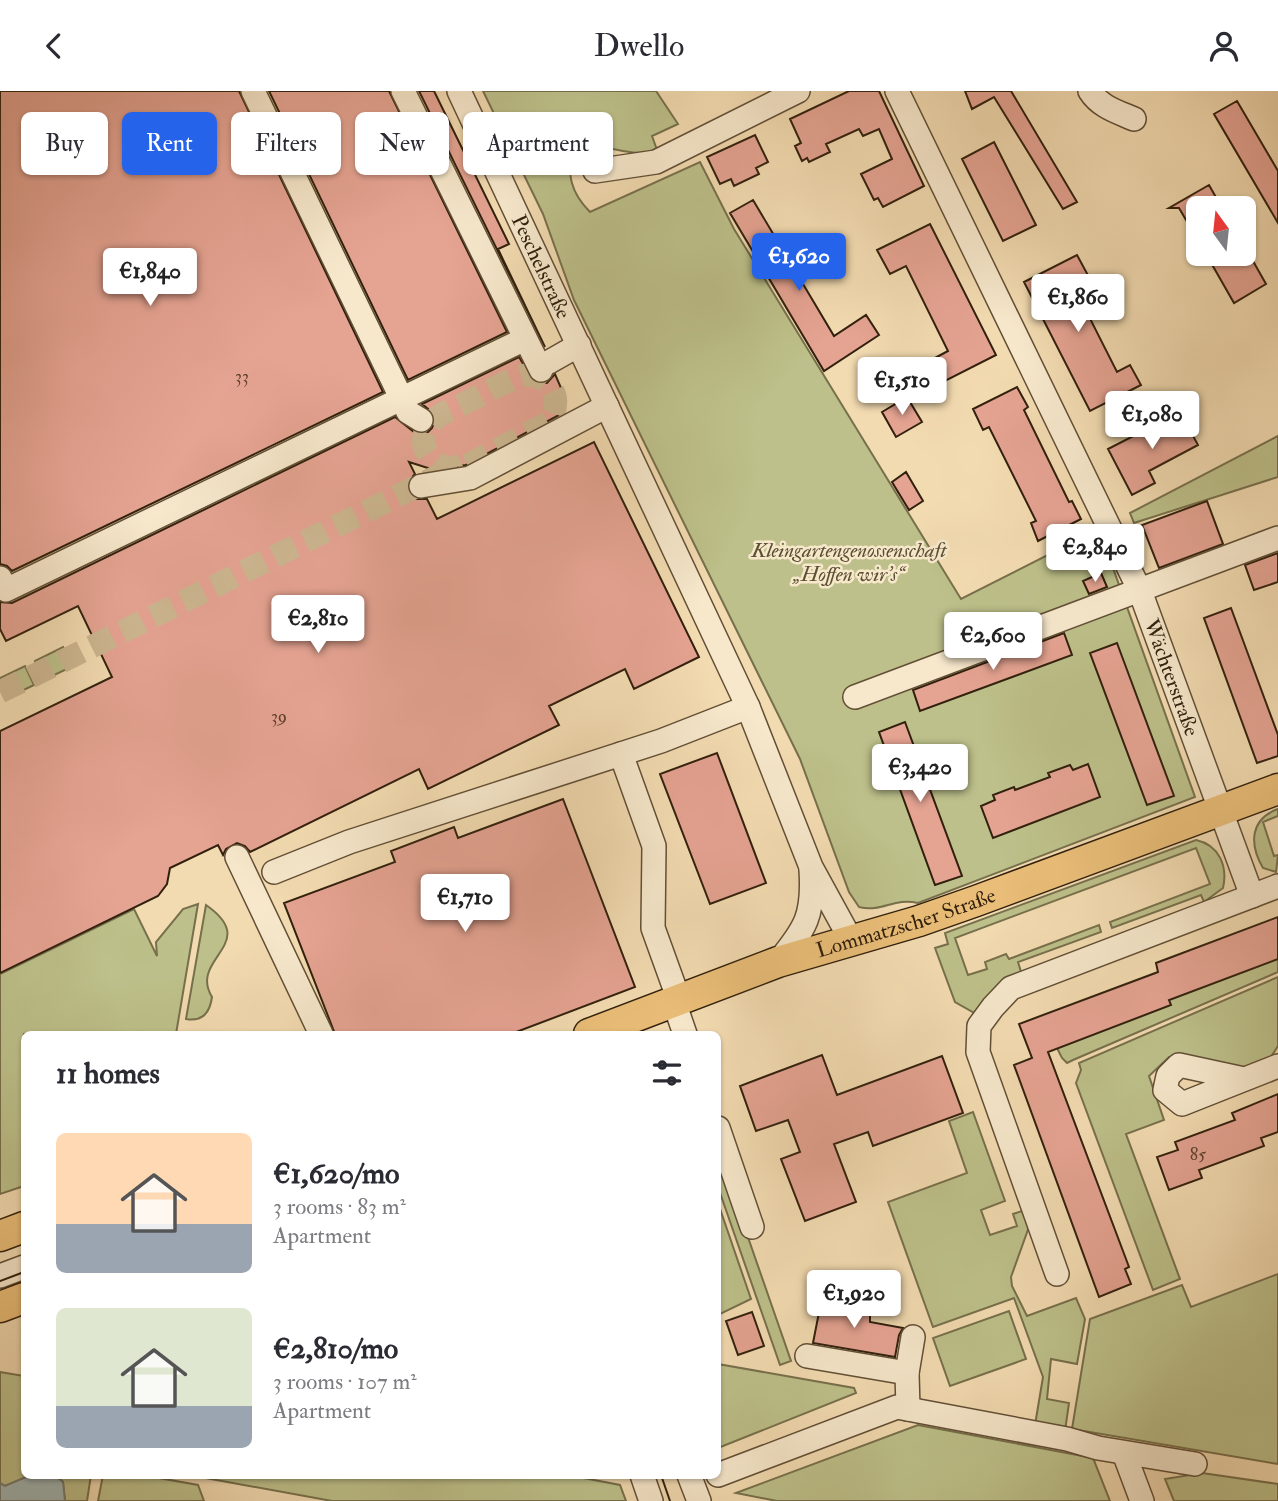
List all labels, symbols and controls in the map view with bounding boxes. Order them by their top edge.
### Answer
text: Dwello [594,26,684,66]
icon: back [35,27,73,65]
icon: person [1205,27,1243,65]
chip: Buy [21,112,108,175]
chip: Rent [122,112,217,175]
chip: Filters [231,112,341,175]
chip: New [355,112,449,175]
chip: Apartment [463,112,613,175]
north arrow [1186,196,1256,266]
map controls [1186,196,1256,266]
street label: Peschelstraße [505,210,578,323]
pin: €1,620 [742,233,856,293]
text: €1,620 [768,241,830,270]
pin: €1,840 [93,249,207,308]
text: €1,840 [119,256,181,285]
pin: €1,860 [1021,275,1135,334]
text: €1,860 [1047,282,1109,311]
pin: €1,510 [845,357,959,417]
house number: 33 [235,365,249,388]
text: €1,510 [874,365,930,394]
pin: €1,080 [1095,391,1209,451]
text: €1,080 [1121,399,1183,428]
pin: €2,840 [1038,525,1152,584]
text: €2,840 [1062,532,1128,561]
park label: Kleingartengenossenschaft „Hoffen wir's“ [750,537,948,588]
pin: €2,810 [261,595,375,655]
text: €2,810 [287,603,349,632]
pin: €2,600 [936,613,1050,672]
street label: Wächterstraße [1138,614,1206,740]
text: €2,600 [960,620,1026,649]
house number: 39 [271,705,287,728]
pin: €3,420 [863,745,977,804]
text: €3,420 [888,752,952,781]
pin: €1,710 [408,875,522,934]
street label: Lommatzscher Straße [813,881,999,964]
text: €1,710 [437,882,493,911]
icon: filters [648,1054,686,1092]
text: 11 homes [56,1055,160,1092]
house number: 85 [1190,1143,1206,1166]
text: €1,620/mo [273,1155,400,1192]
icon: home [112,1161,196,1245]
text: 3 rooms · 83 m² [273,1192,406,1221]
text: Apartment [273,1221,371,1250]
pin: €1,920 [797,1271,911,1330]
text: €1,920 [823,1278,885,1307]
text: €2,810/mo [273,1330,398,1367]
icon: home [112,1336,196,1420]
text: 3 rooms · 107 m² [273,1367,417,1396]
text: Apartment [273,1396,371,1425]

